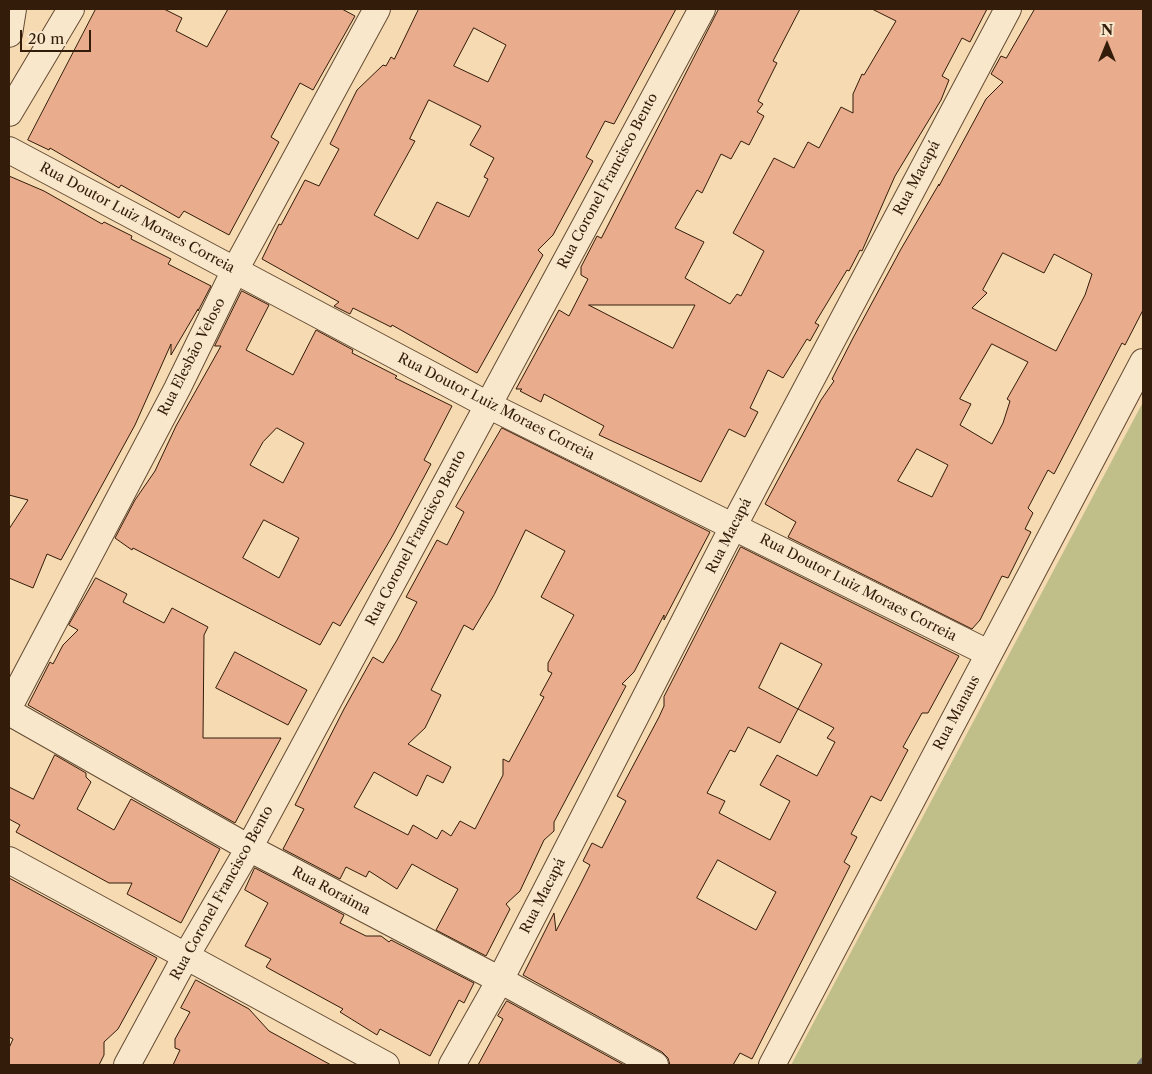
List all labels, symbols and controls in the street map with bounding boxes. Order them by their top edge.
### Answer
scale bar [22,20,94,52]
north arrow [1082,20,1132,70]
text: N [1101,21,1113,39]
text: 20 m [28,29,64,48]
street label: Rua Coronel Francisco Bento [554,90,662,272]
street label: Rua Macapá [890,138,944,218]
street label: Rua Doutor Luiz Moraes Correia [37,159,237,277]
street label: Rua Elesbão Veloso [155,295,229,419]
street label: Rua Doutor Luiz Moraes Correia [395,350,597,464]
street label: Rua Coronel Francisco Bento [362,447,470,629]
street label: Rua Macapá [703,496,755,576]
street label: Rua Doutor Luiz Moraes Correia [757,531,959,645]
street label: Rua Manaus [930,673,984,753]
street label: Rua Coronel Francisco Bento [167,803,277,983]
street label: Rua Macapá [517,856,569,936]
street label: Rua Roraima [289,863,373,919]

